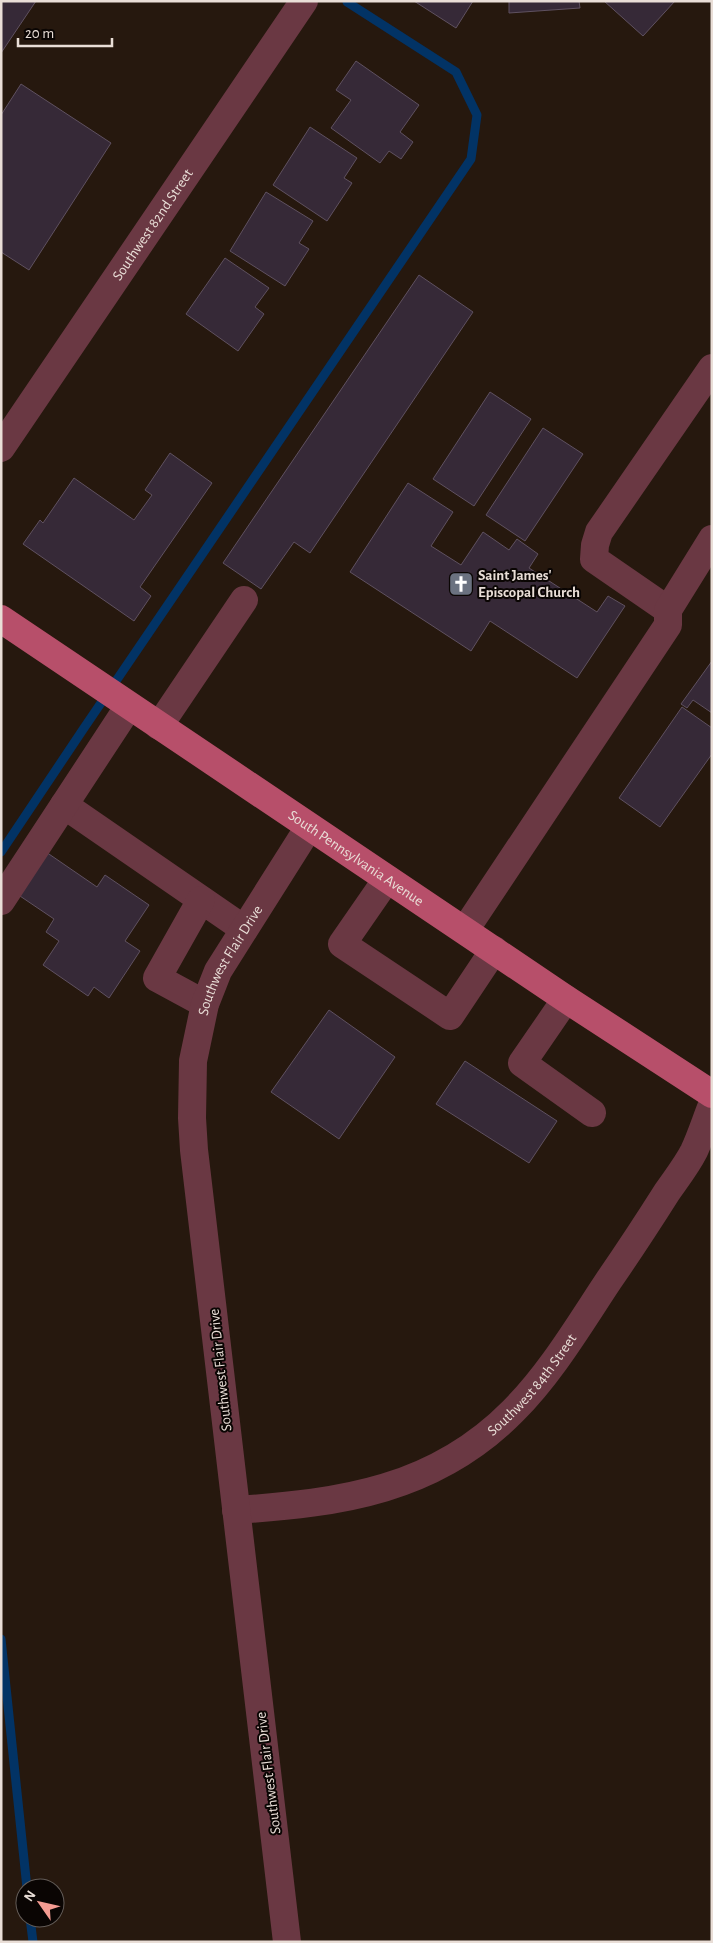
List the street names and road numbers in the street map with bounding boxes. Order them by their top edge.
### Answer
street label: Southwest 82nd Street [110,166,196,283]
street label: South Pennsylvania Avenue [286,808,426,909]
street label: Southwest Flair Drive [196,903,266,1017]
street label: Southwest Flair Drive [207,1308,234,1432]
street label: Southwest 84th Street [485,1331,580,1439]
street label: Southwest Flair Drive [254,1711,283,1835]

